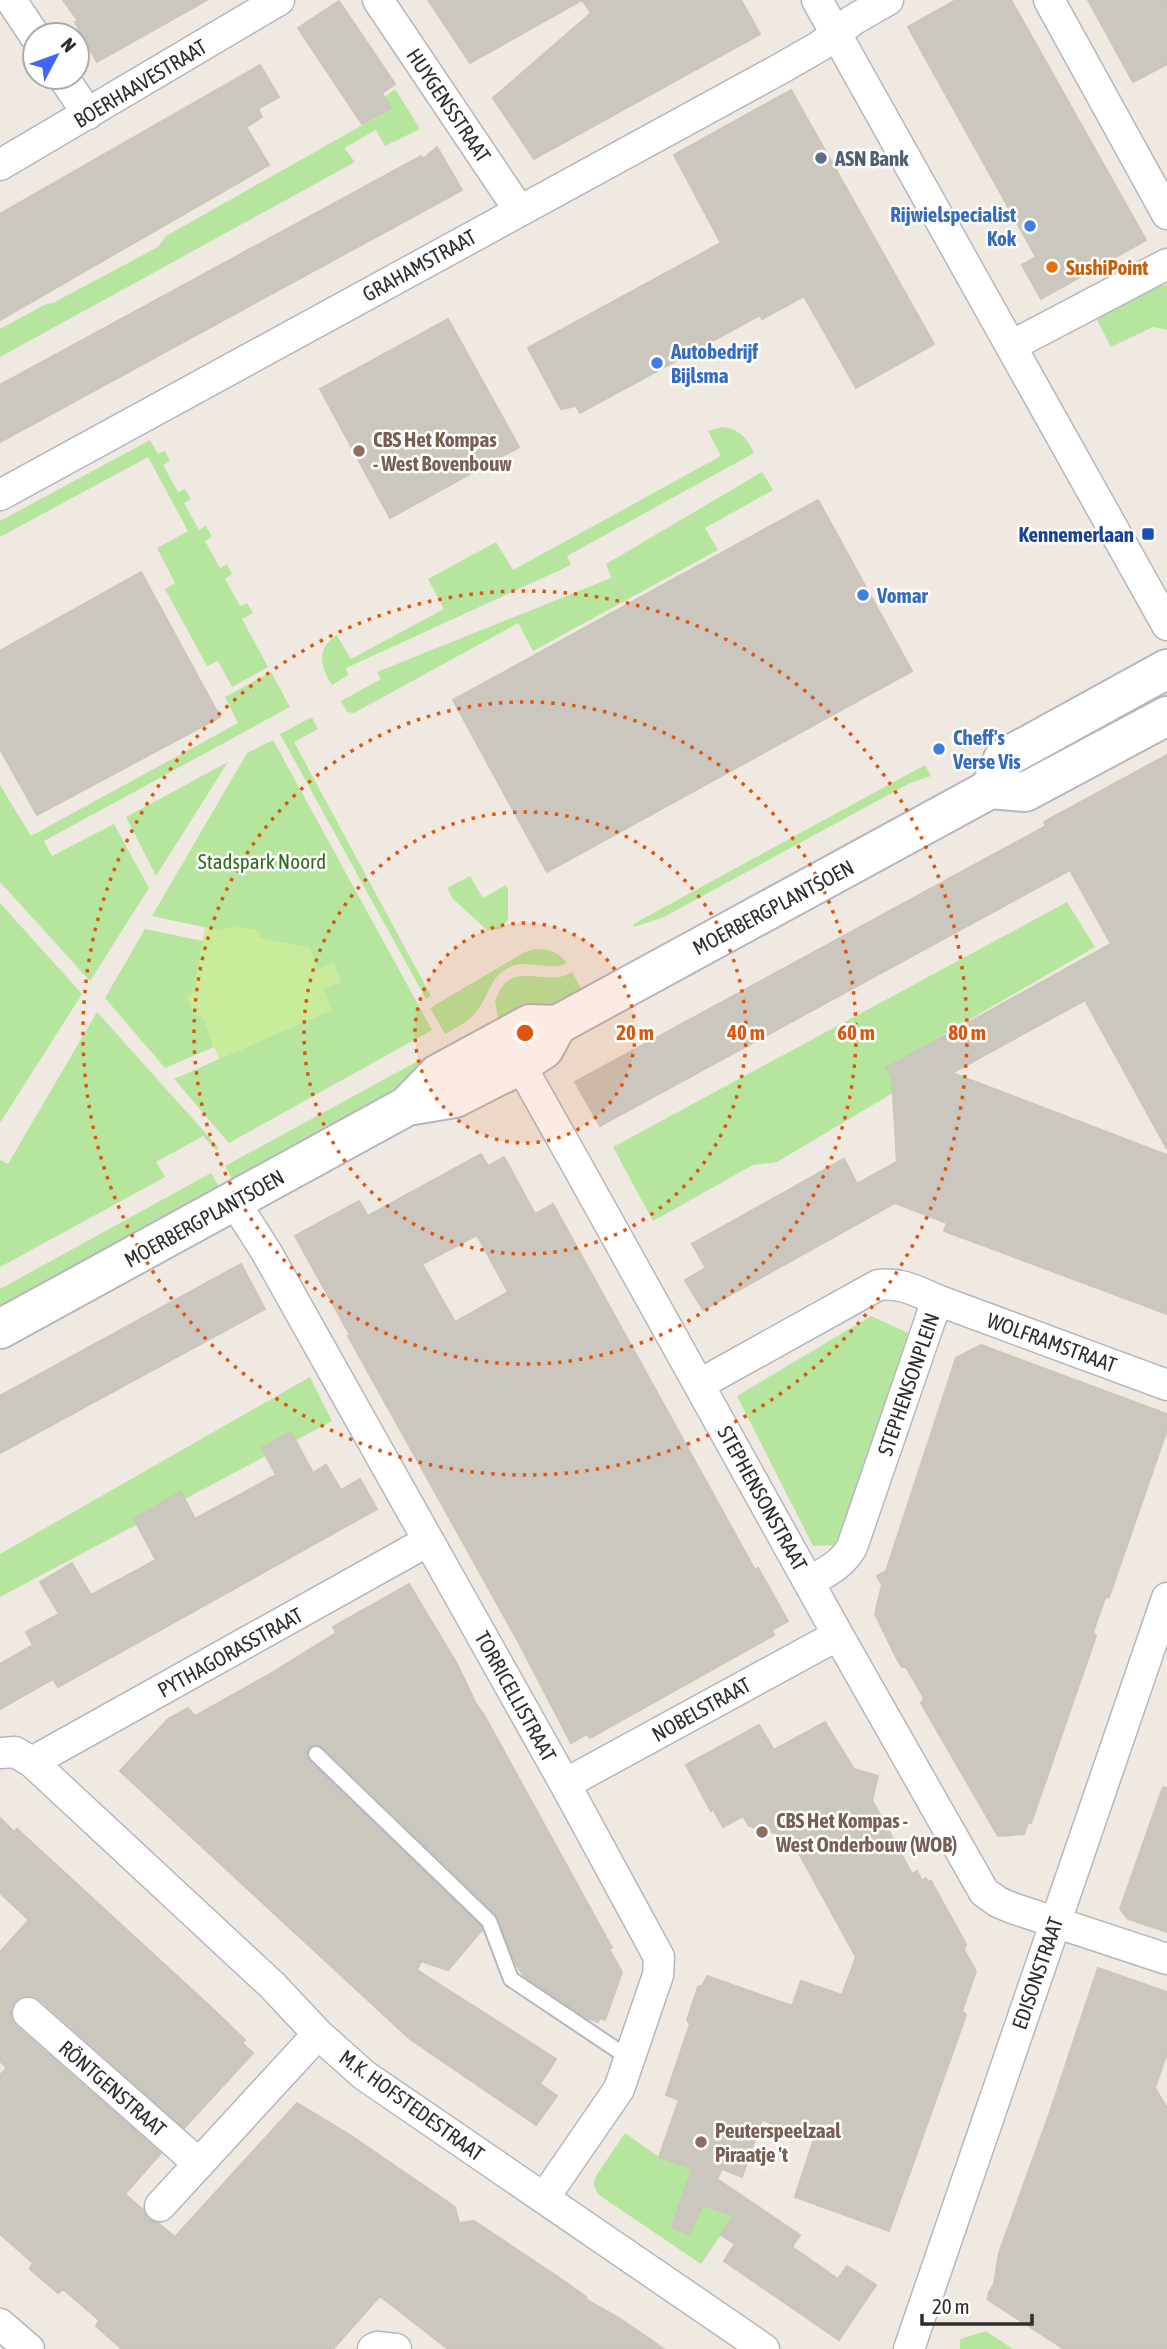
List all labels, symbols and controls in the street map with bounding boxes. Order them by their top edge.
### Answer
north arrow [21,21,91,91]
text: N [57,33,81,56]
street label: BOERHAAVESTRAAT [69,34,211,132]
street label: HUYGENSSTRAAT [402,44,496,166]
place label: ASN Bank [834,146,909,170]
marker: ASN Bank [813,150,829,166]
place label: Rijwielspecialist Kok [890,202,1017,250]
marker: Rijwielspecialist Kok [1022,218,1038,234]
street label: GRAHAMSTRAAT [358,224,480,306]
place label: SushiPoint [1066,255,1148,279]
marker: SushiPoint [1044,259,1060,275]
place label: Autobedrijf Bijlsma [670,339,758,387]
marker: Autobedrijf Bijlsma [649,355,665,371]
place label: CBS Het Kompas - West Bovenbouw [373,427,512,475]
marker: CBS Het Kompas - West Bovenbouw [351,443,367,459]
place label: Kennemerlaan [1019,522,1134,546]
marker: Kennemerlaan [1140,526,1156,542]
place label: Vomar [876,583,928,607]
marker: Vomar [855,587,871,603]
place label: Cheff's Verse Vis [952,725,1021,773]
marker: Cheff's Verse Vis [931,741,947,757]
park label: Stadspark Noord [198,849,326,873]
street label: MOERBERGPLANTSOEN [688,854,858,960]
text: 20 m [616,1020,654,1044]
text: 40 m [726,1020,765,1044]
text: 60 m [837,1020,875,1044]
text: 80 m [948,1020,986,1044]
centre of rings [513,1021,537,1045]
street label: MOERBERGPLANTSOEN [120,1164,288,1272]
street label: WOLFRAMSTRAAT [984,1307,1120,1377]
street label: STEPHENSONPLEIN [872,1309,944,1459]
street label: STEPHENSONSTRAAT [713,1421,813,1575]
street label: PYTHAGORASSTRAAT [153,1602,307,1702]
street label: TORRICELLISTRAAT [470,1627,562,1765]
street label: NOBELSTRAAT [647,1672,755,1746]
place label: CBS Het Kompas - West Onderbouw (WOB) [775,1808,957,1856]
marker: CBS Het Kompas - West Onderbouw (WOB) [754,1824,770,1840]
street label: EDISONSTRAAT [1007,1914,1067,2032]
street label: RÖNTGENSTRAAT [55,2035,171,2141]
street label: M.K. HOFSTEDESTRAAT [335,2044,489,2166]
place label: Peuterspeelzaal Piraatje 't [715,2118,841,2166]
marker: Peuterspeelzaal Piraatje 't [693,2134,709,2150]
scale bar [922,2282,1032,2326]
text: 20 m [932,2294,970,2318]

